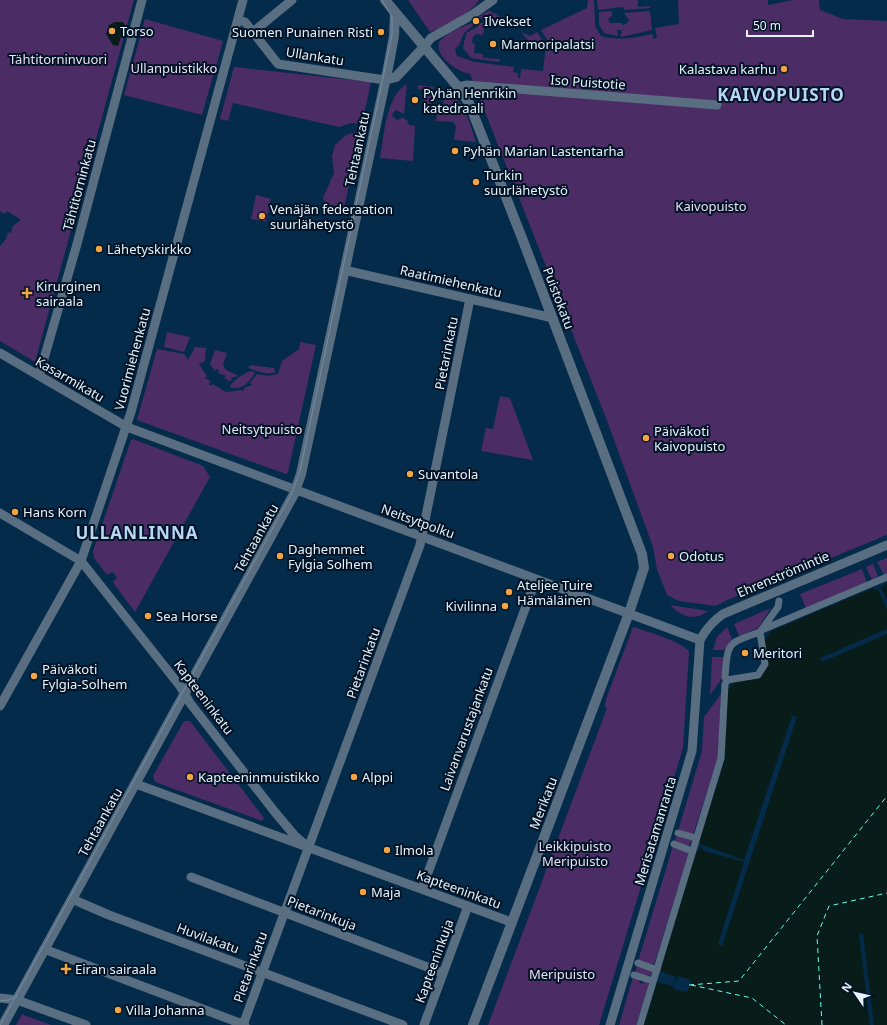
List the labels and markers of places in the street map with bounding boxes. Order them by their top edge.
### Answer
place label: Ilvekset [484,12,531,30]
marker: Ilvekset [471,16,481,26]
place label: Torso [120,22,154,40]
place label: Suomen Punainen Risti [232,23,373,41]
marker: Torso [107,26,117,36]
marker: Suomen Punainen Risti [376,27,386,37]
place label: Marmoripalatsi [501,35,594,53]
marker: Marmoripalatsi [488,39,498,49]
place label: Kalastava karhu [679,60,776,78]
marker: Kalastava karhu [779,64,789,74]
place label: Pyhän Henrikin katedraali [423,84,516,117]
marker: Pyhän Henrikin katedraali [410,95,420,105]
place label: Pyhän Marian Lastentarha [463,142,624,160]
marker: Pyhän Marian Lastentarha [450,146,460,156]
place label: Turkin suurlähetystö [484,166,568,199]
marker: Turkin suurlähetystö [471,177,481,187]
place label: Venäjän federaation suurlähetystö [270,200,393,233]
marker: Venäjän federaation suurlähetystö [257,211,267,221]
place label: Lähetyskirkko [107,240,192,258]
marker: Lähetyskirkko [94,244,104,254]
place label: Kirurginen sairaala [36,277,101,310]
marker: Kirurginen sairaala [21,287,33,299]
place label: Päiväkoti Kaivopuisto [654,422,725,455]
marker: Päiväkoti Kaivopuisto [641,433,651,443]
place label: Suvantola [418,465,478,483]
marker: Suvantola [405,469,415,479]
place label: Hans Korn [23,503,87,521]
marker: Hans Korn [10,507,20,517]
place label: Daghemmet Fylgia Solhem [288,540,373,573]
place label: Odotus [679,547,724,565]
marker: Daghemmet Fylgia Solhem [275,551,285,561]
marker: Odotus [666,551,676,561]
place label: Ateljee Tuire Hämäläinen [517,576,593,609]
marker: Ateljee Tuire Hämäläinen [504,587,514,597]
place label: Kivilinna [446,597,497,615]
marker: Kivilinna [500,601,510,611]
place label: Sea Horse [156,607,218,625]
marker: Sea Horse [143,611,153,621]
place label: Meritori [753,644,802,662]
marker: Meritori [740,648,750,658]
place label: Päiväkoti Fylgia-Solhem [42,660,127,693]
marker: Päiväkoti Fylgia-Solhem [29,671,39,681]
place label: Kapteeninmuistikko [198,768,320,786]
place label: Alppi [362,768,393,786]
marker: Kapteeninmuistikko [185,772,195,782]
marker: Alppi [349,772,359,782]
place label: Ilmola [395,841,433,859]
marker: Ilmola [382,845,392,855]
place label: Maja [371,883,401,901]
marker: Maja [358,887,368,897]
place label: Eiran sairaala [75,960,157,978]
marker: Eiran sairaala [60,963,72,975]
place label: Villa Johanna [126,1001,205,1019]
marker: Villa Johanna [113,1005,123,1015]

